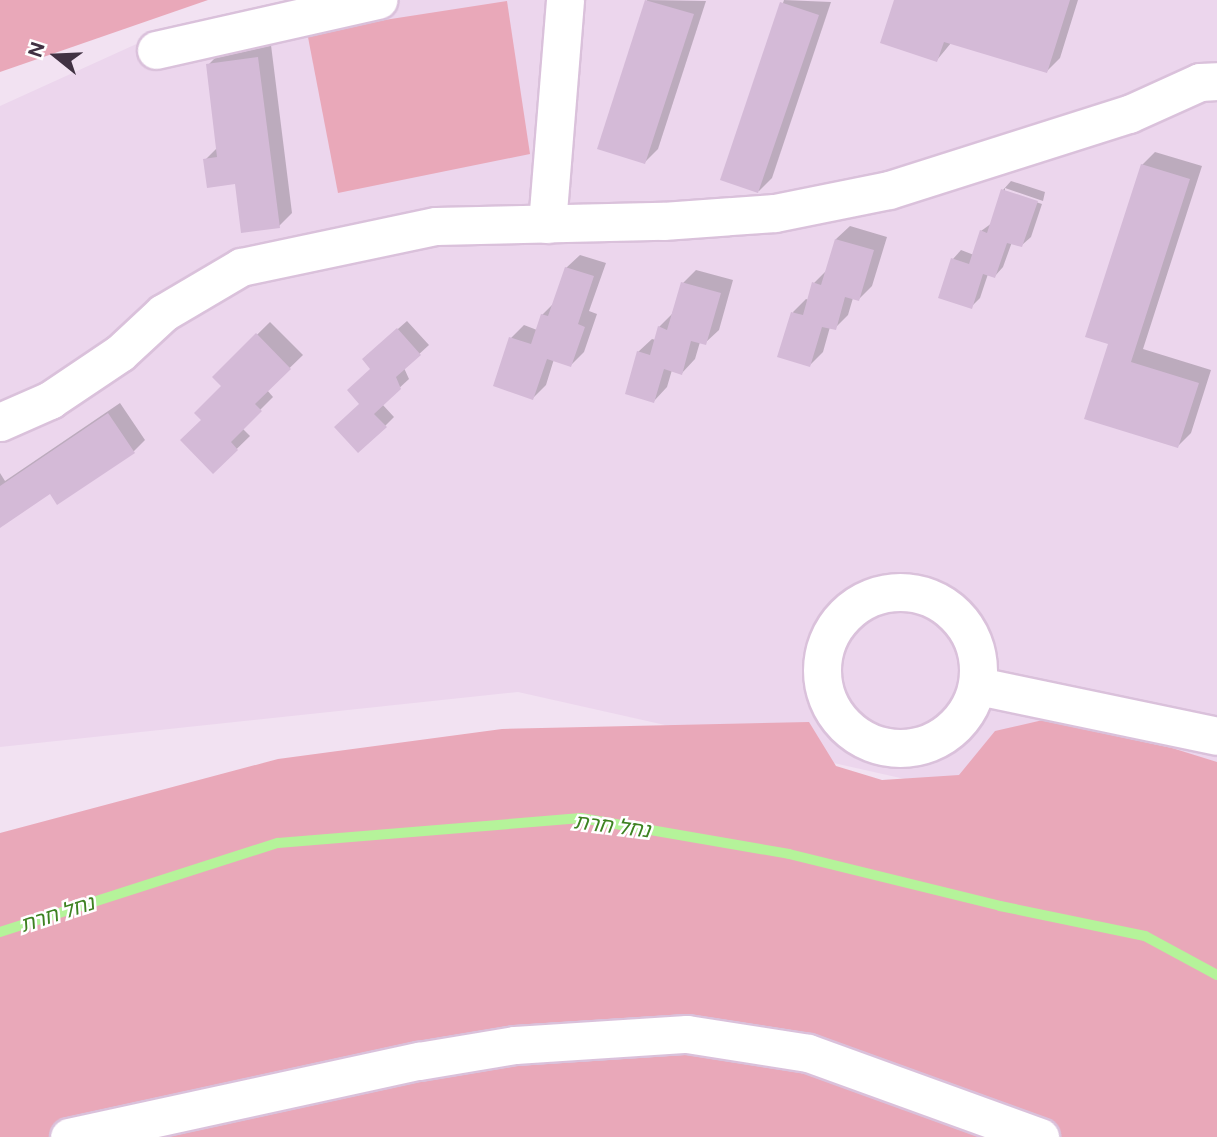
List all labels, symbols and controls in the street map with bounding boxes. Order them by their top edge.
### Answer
north arrow [21,21,91,91]
text: N [23,39,49,60]
water label: נחל חרת [572,809,652,843]
water label: נחל חרת [17,890,97,938]

